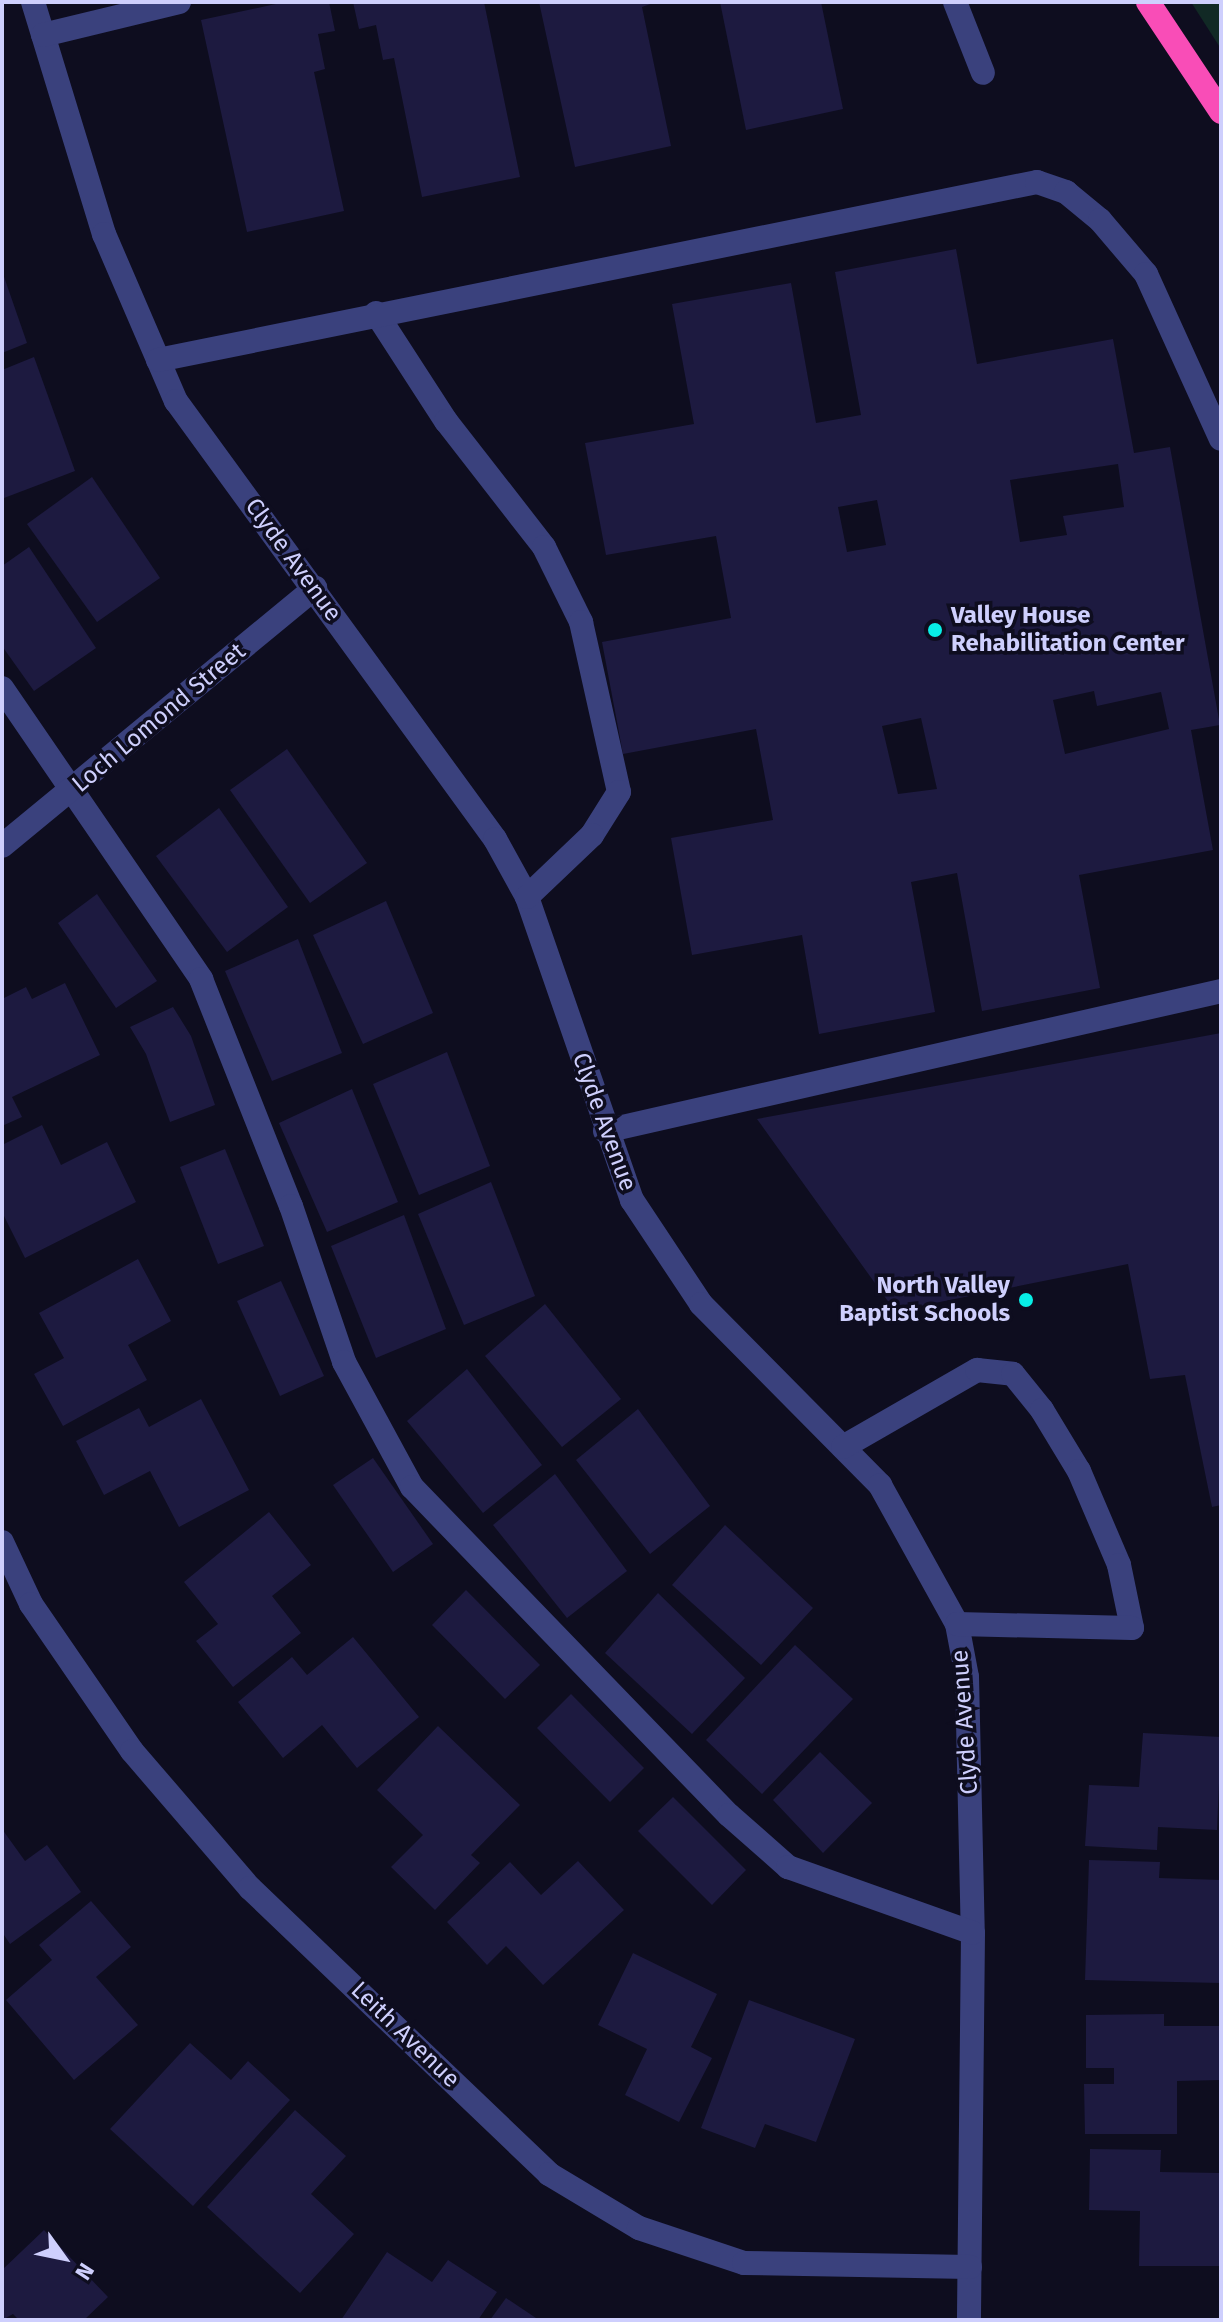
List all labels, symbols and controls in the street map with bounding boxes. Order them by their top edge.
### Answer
street label: Clyde Avenue [239,493,347,627]
place label: Valley House Rehabilitation Center [951,602,1185,658]
marker: Valley House Rehabilitation Center [926,621,944,639]
street label: Loch Lomond Street [67,637,251,799]
street label: Clyde Avenue [566,1049,642,1195]
place label: North Valley Baptist Schools [839,1272,1010,1328]
marker: North Valley Baptist Schools [1017,1291,1035,1309]
street label: Clyde Avenue [946,1649,984,1795]
street label: Leith Avenue [345,1976,465,2094]
north arrow [24,2218,104,2298]
text: N [69,2258,100,2285]

